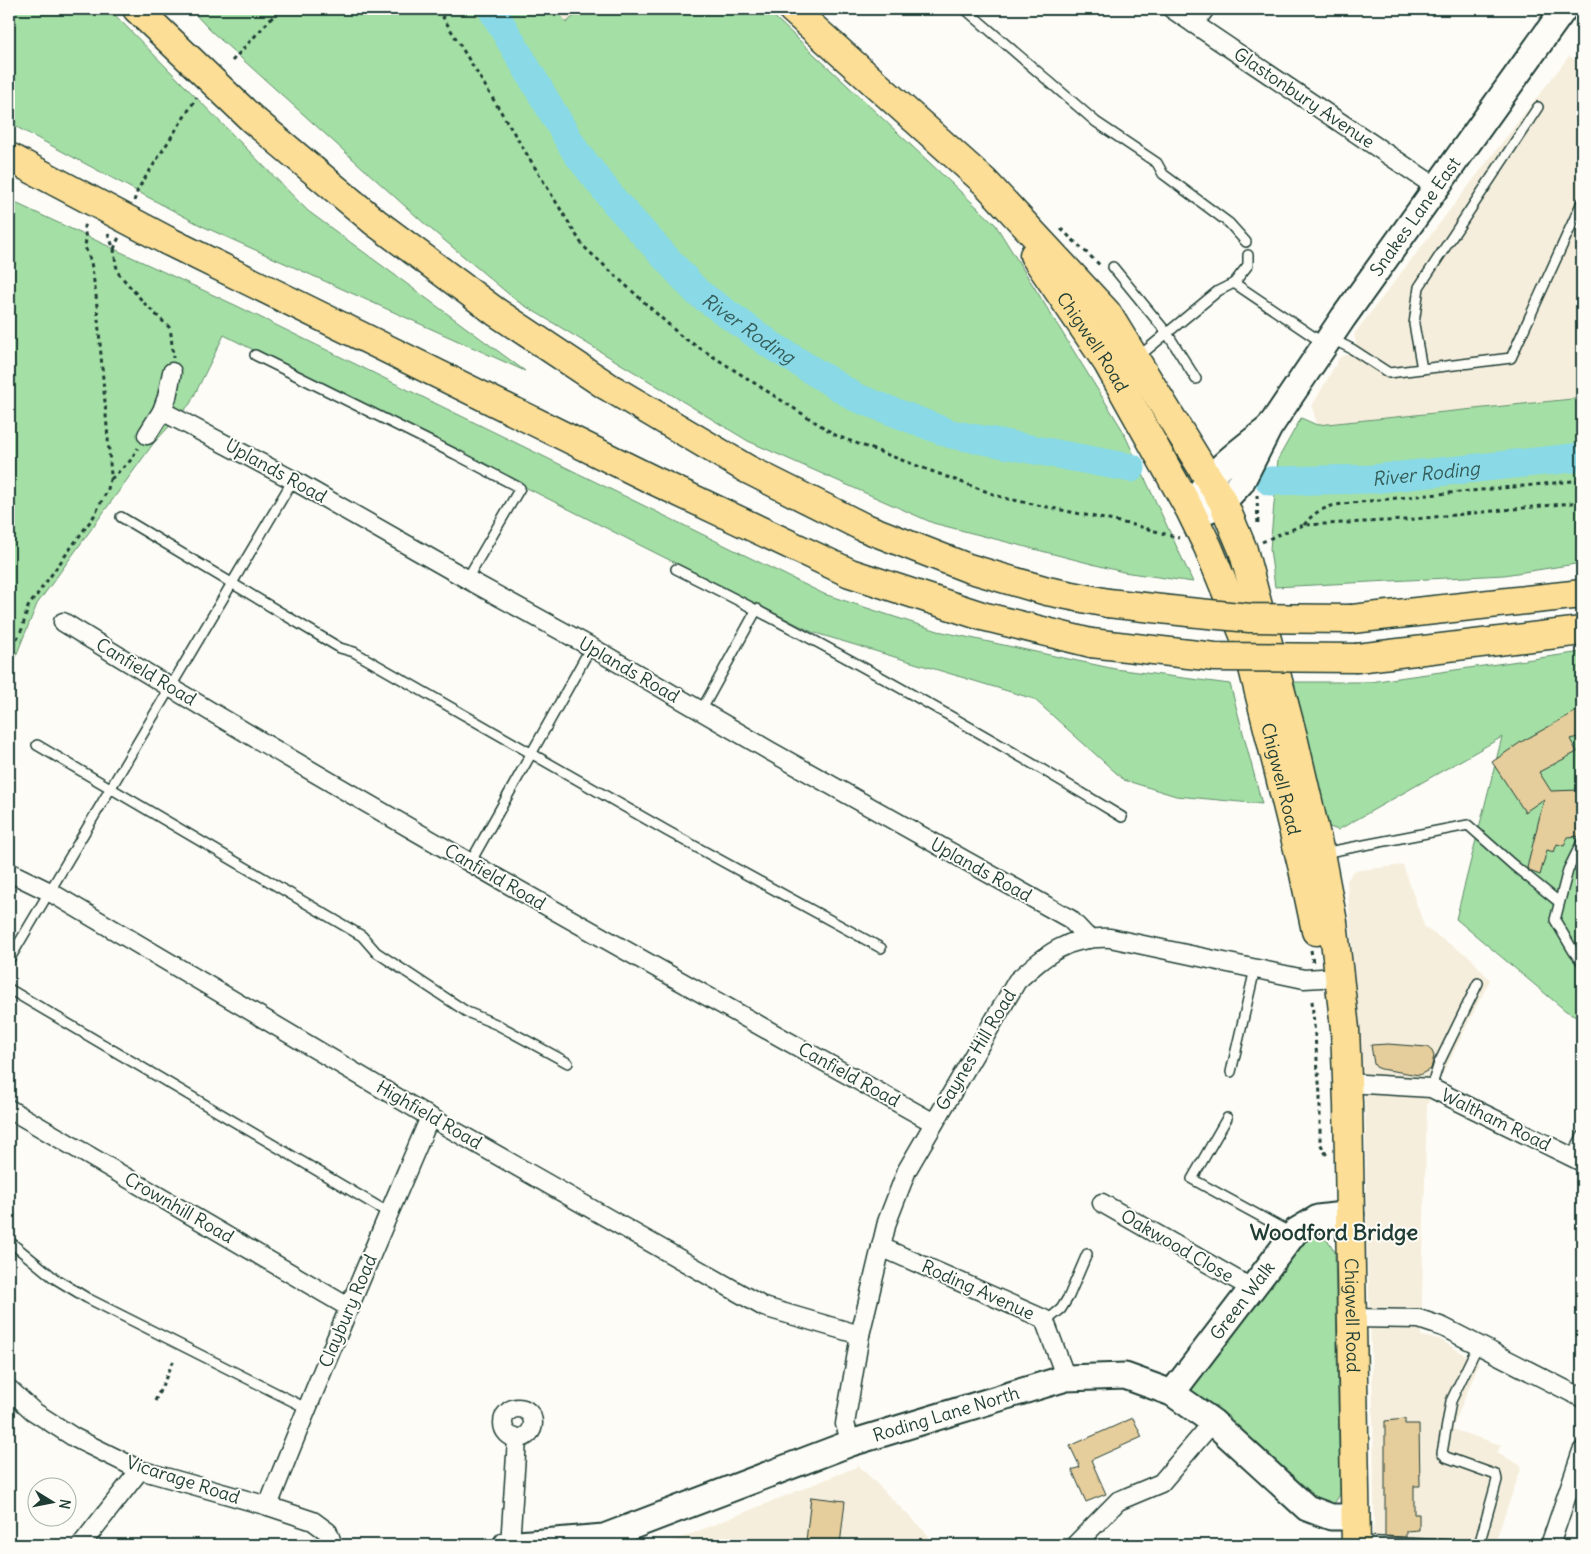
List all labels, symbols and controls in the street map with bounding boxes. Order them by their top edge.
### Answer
street label: Glastonbury Avenue [1230,42,1379,153]
street label: Snakes Lane East [1365,152,1465,281]
water label: River Roding [697,288,801,370]
street label: Chigwell Road [1052,288,1134,396]
street label: Uplands Road [222,433,331,508]
water label: River Roding [1371,456,1482,491]
street label: Uplands Road [575,632,684,708]
street label: Canfield Road [92,633,201,711]
street label: Chigwell Road [1256,720,1306,838]
street label: Uplands Road [927,832,1036,907]
street label: Canfield Road [441,838,550,915]
street label: Gaynes Hill Road [930,985,1021,1115]
street label: Canfield Road [794,1037,905,1112]
street label: Highfield Road [372,1075,486,1154]
street label: Waltham Road [1438,1083,1555,1156]
street label: Crownhill Road [120,1167,238,1248]
street label: Oakwood Close [1117,1204,1238,1287]
district label: Woodford Bridge [1250,1218,1418,1246]
street label: Claybury Road [313,1250,382,1371]
street label: Roding Avenue [918,1254,1038,1325]
street label: Green Walk [1205,1257,1280,1345]
street label: Chigwell Road [1340,1258,1365,1373]
street label: Roding Lane North [870,1381,1022,1447]
street label: Vicarage Road [123,1450,243,1509]
north arrow [28,1476,78,1526]
text: N [55,1498,75,1511]

